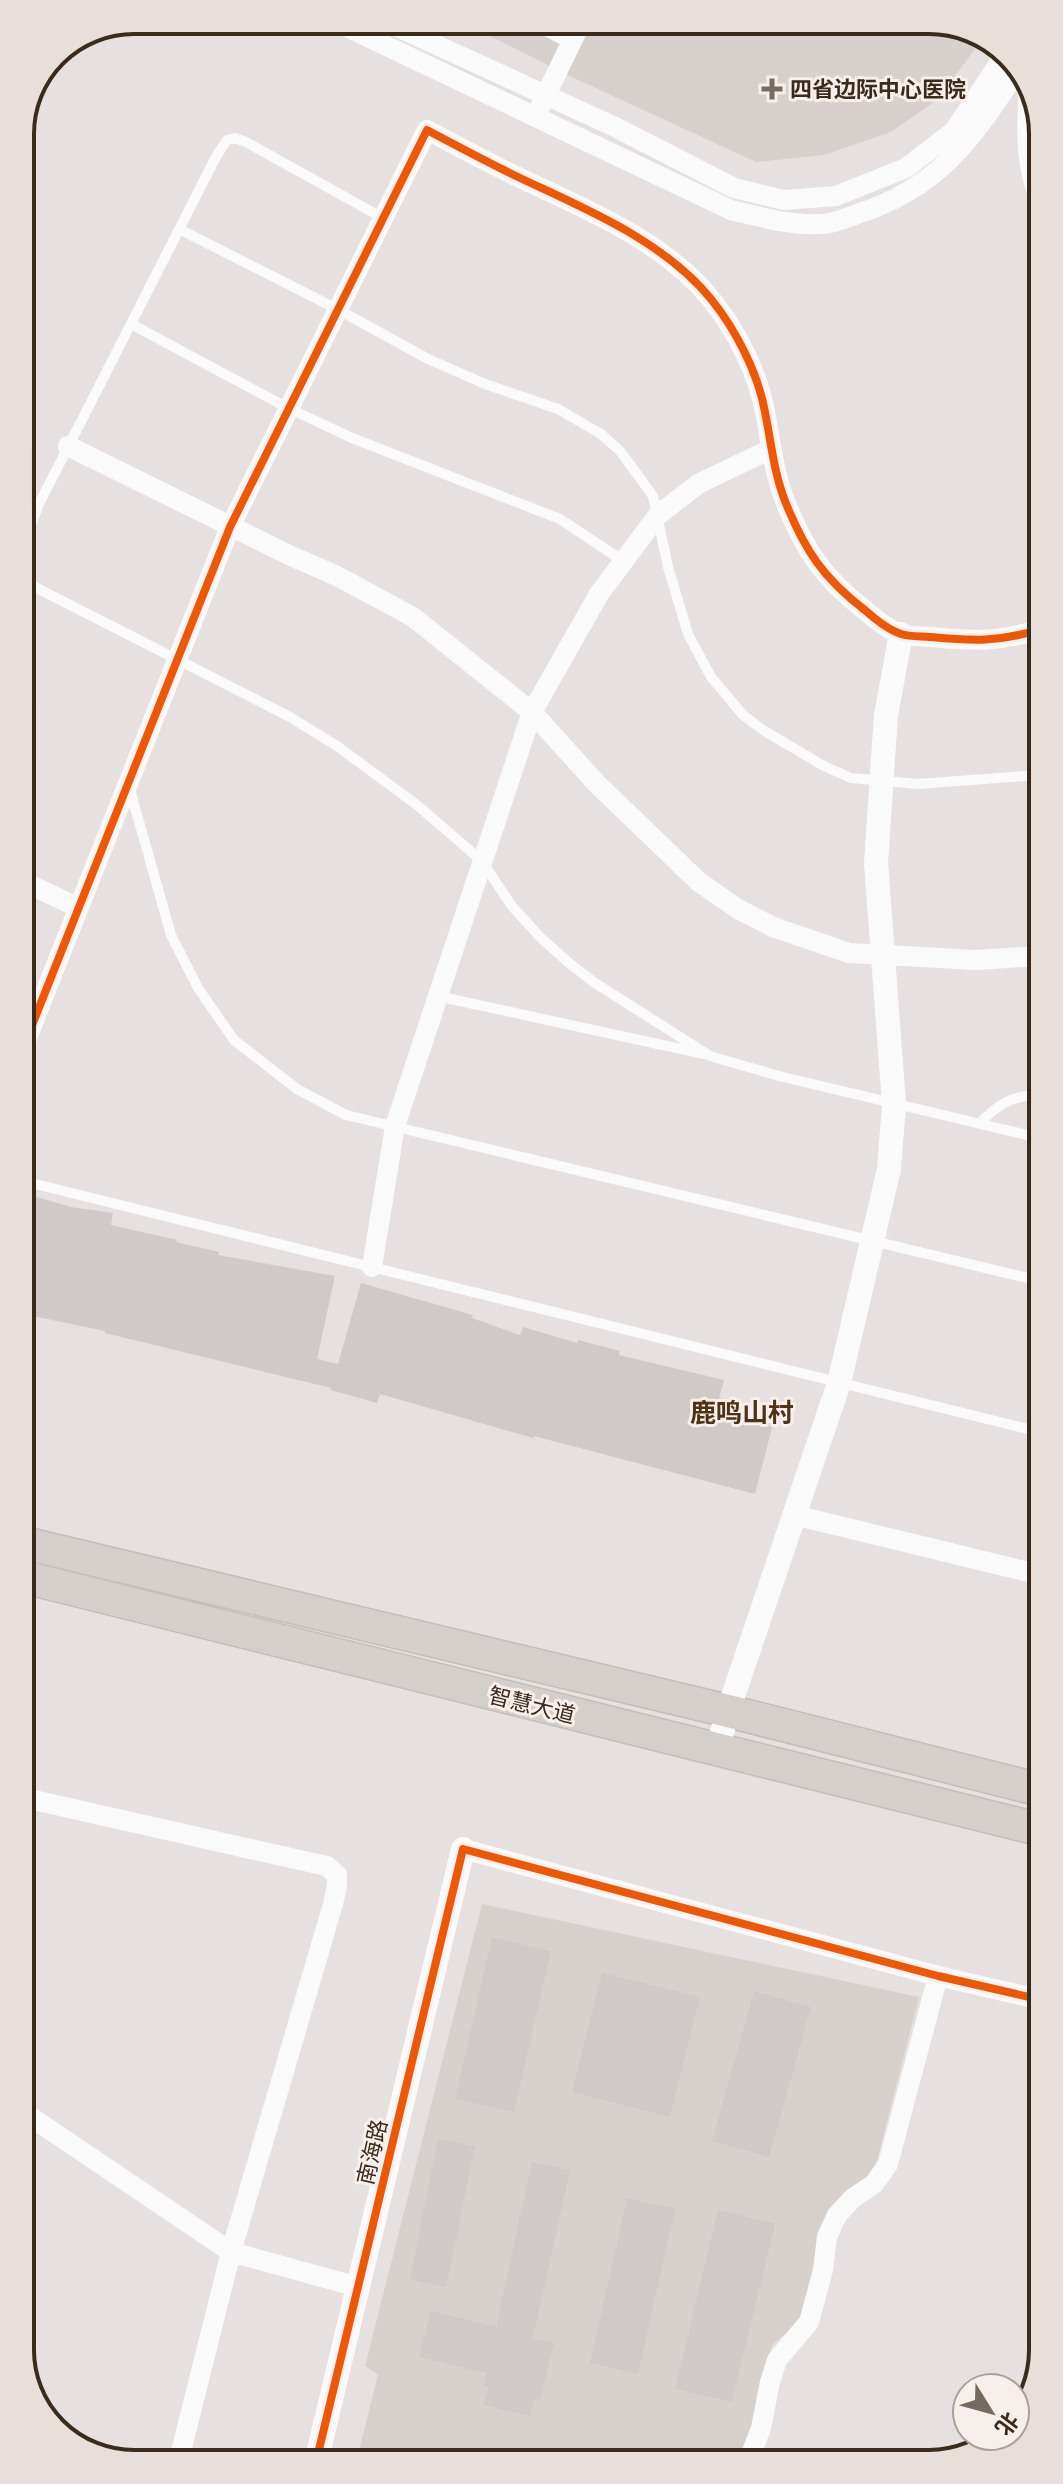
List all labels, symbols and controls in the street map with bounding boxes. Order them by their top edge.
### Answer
place label: 四省边际中心医院 [790,75,966,101]
marker: 四省边际中心医院 [761,78,783,100]
district label: 鹿鸣山村 [690,1396,794,1427]
street label: 智慧大道 [486,1681,578,1727]
street label: 南海路 [351,2117,391,2187]
north arrow [951,2372,1031,2452]
text: 北 [991,2408,1025,2441]

